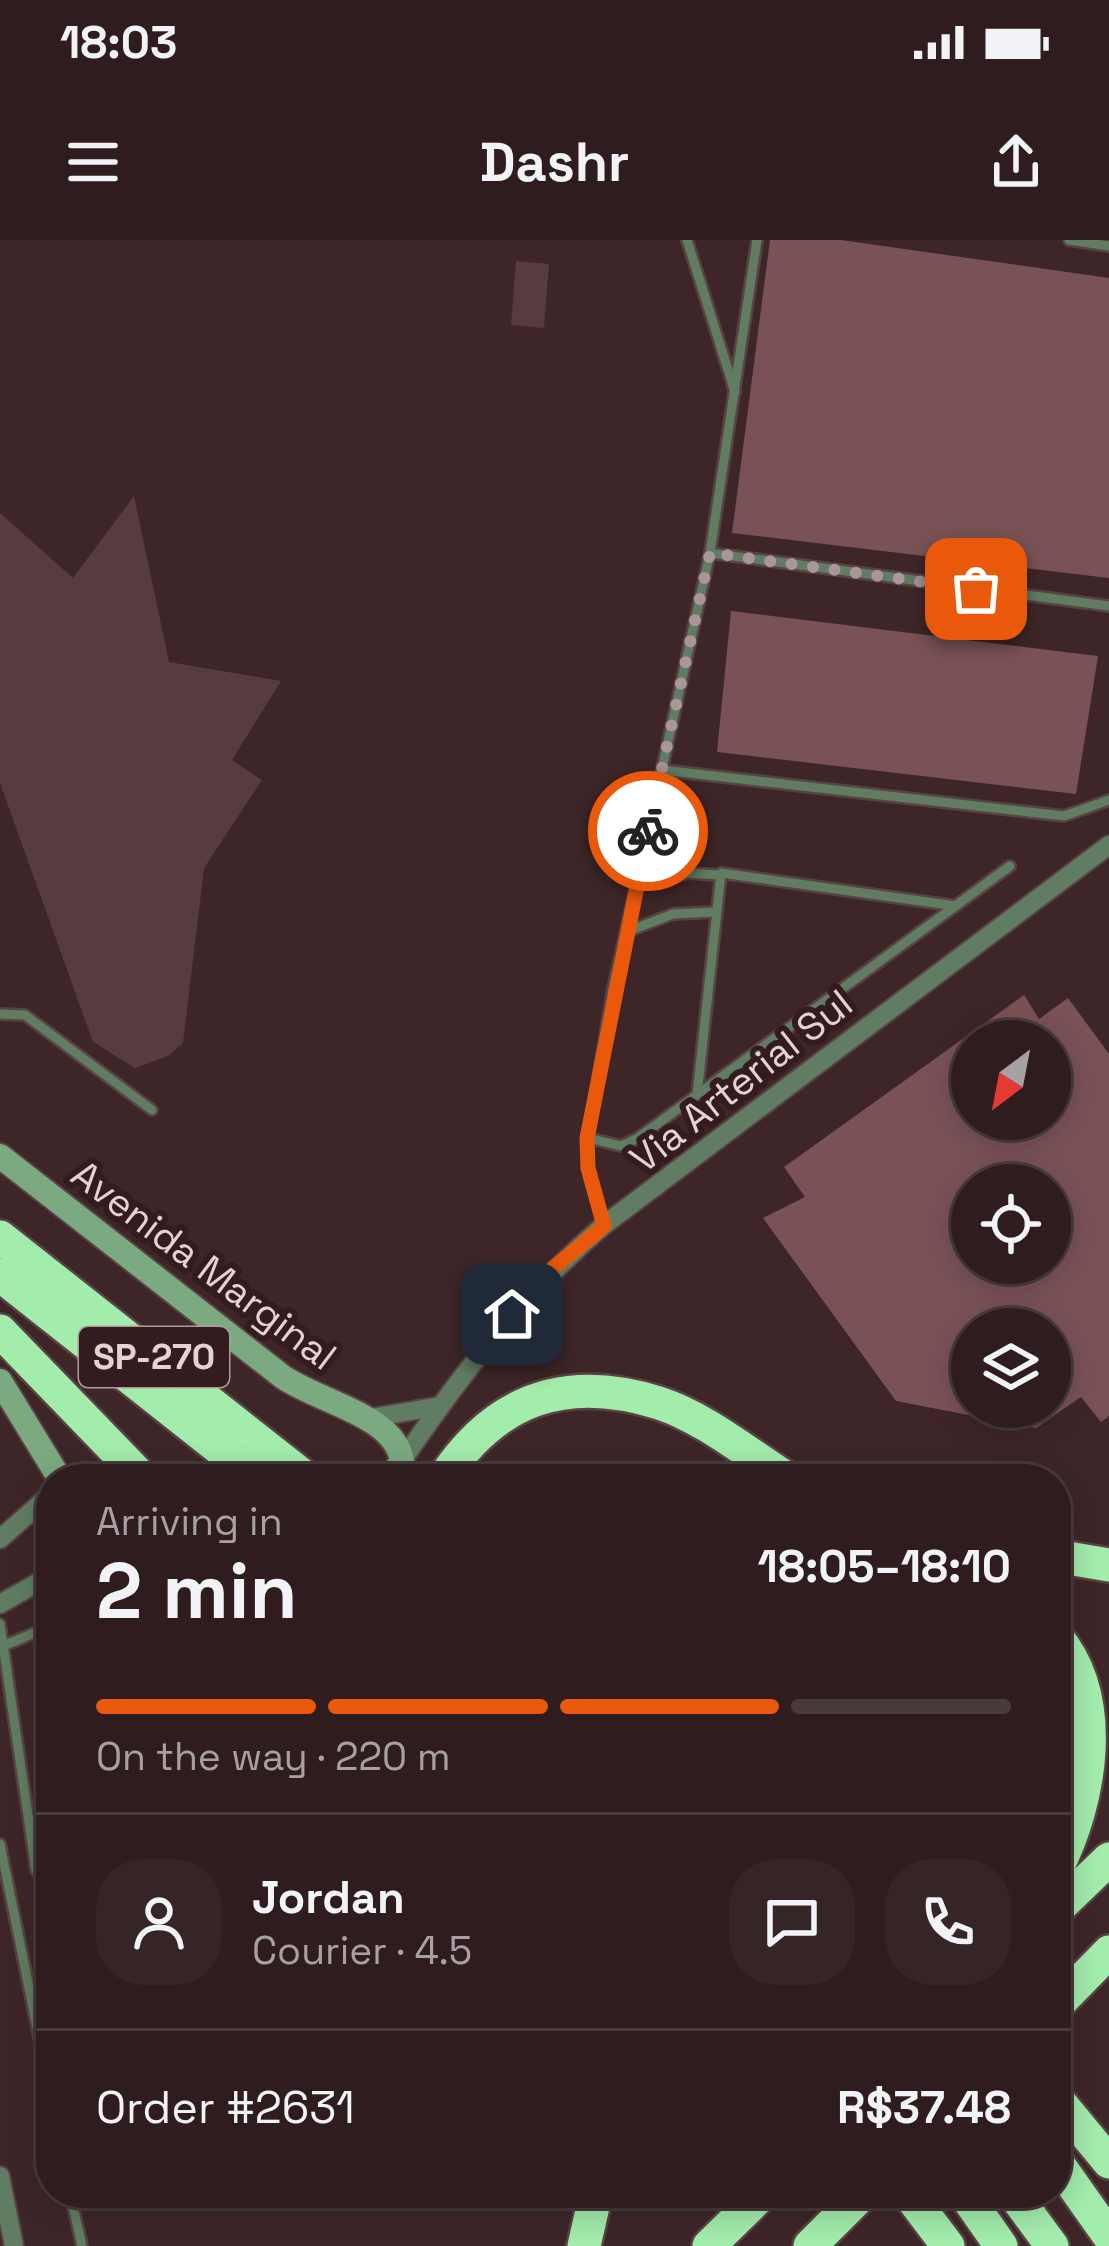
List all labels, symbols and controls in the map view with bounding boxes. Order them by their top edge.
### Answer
text: 18:03 [60,14,177,71]
text: Dashr [480,128,629,197]
icon: menu [60,129,126,195]
icon: share [983,129,1049,195]
pin [925,538,1027,640]
icon: bag [943,556,1009,622]
courier [588,771,708,891]
icon: bike [615,798,681,864]
street label: Via Arterial Sul [620,979,862,1183]
north arrow [951,1020,1071,1140]
map controls [951,1020,1071,1428]
street label: Avenida Marginal [62,1149,346,1381]
button: locate [951,1164,1071,1284]
pin [461,1263,563,1365]
icon: home [479,1281,545,1347]
button: layers [951,1308,1071,1428]
road number: SP-270 [79,1327,229,1387]
text: Arriving in [96,1497,283,1546]
text: 18:05–18:10 [758,1538,1011,1595]
text: 2 min [96,1541,298,1641]
text: On the way · 220 m [96,1732,451,1781]
button: person [96,1859,222,1985]
button: chat [729,1859,855,1985]
button: phone [885,1859,1011,1985]
text: Jordan [252,1869,405,1926]
text: Courier · 4.5 [252,1926,472,1975]
text: Order #2631 [96,2079,355,2136]
text: R$37.48 [837,2079,1011,2136]

